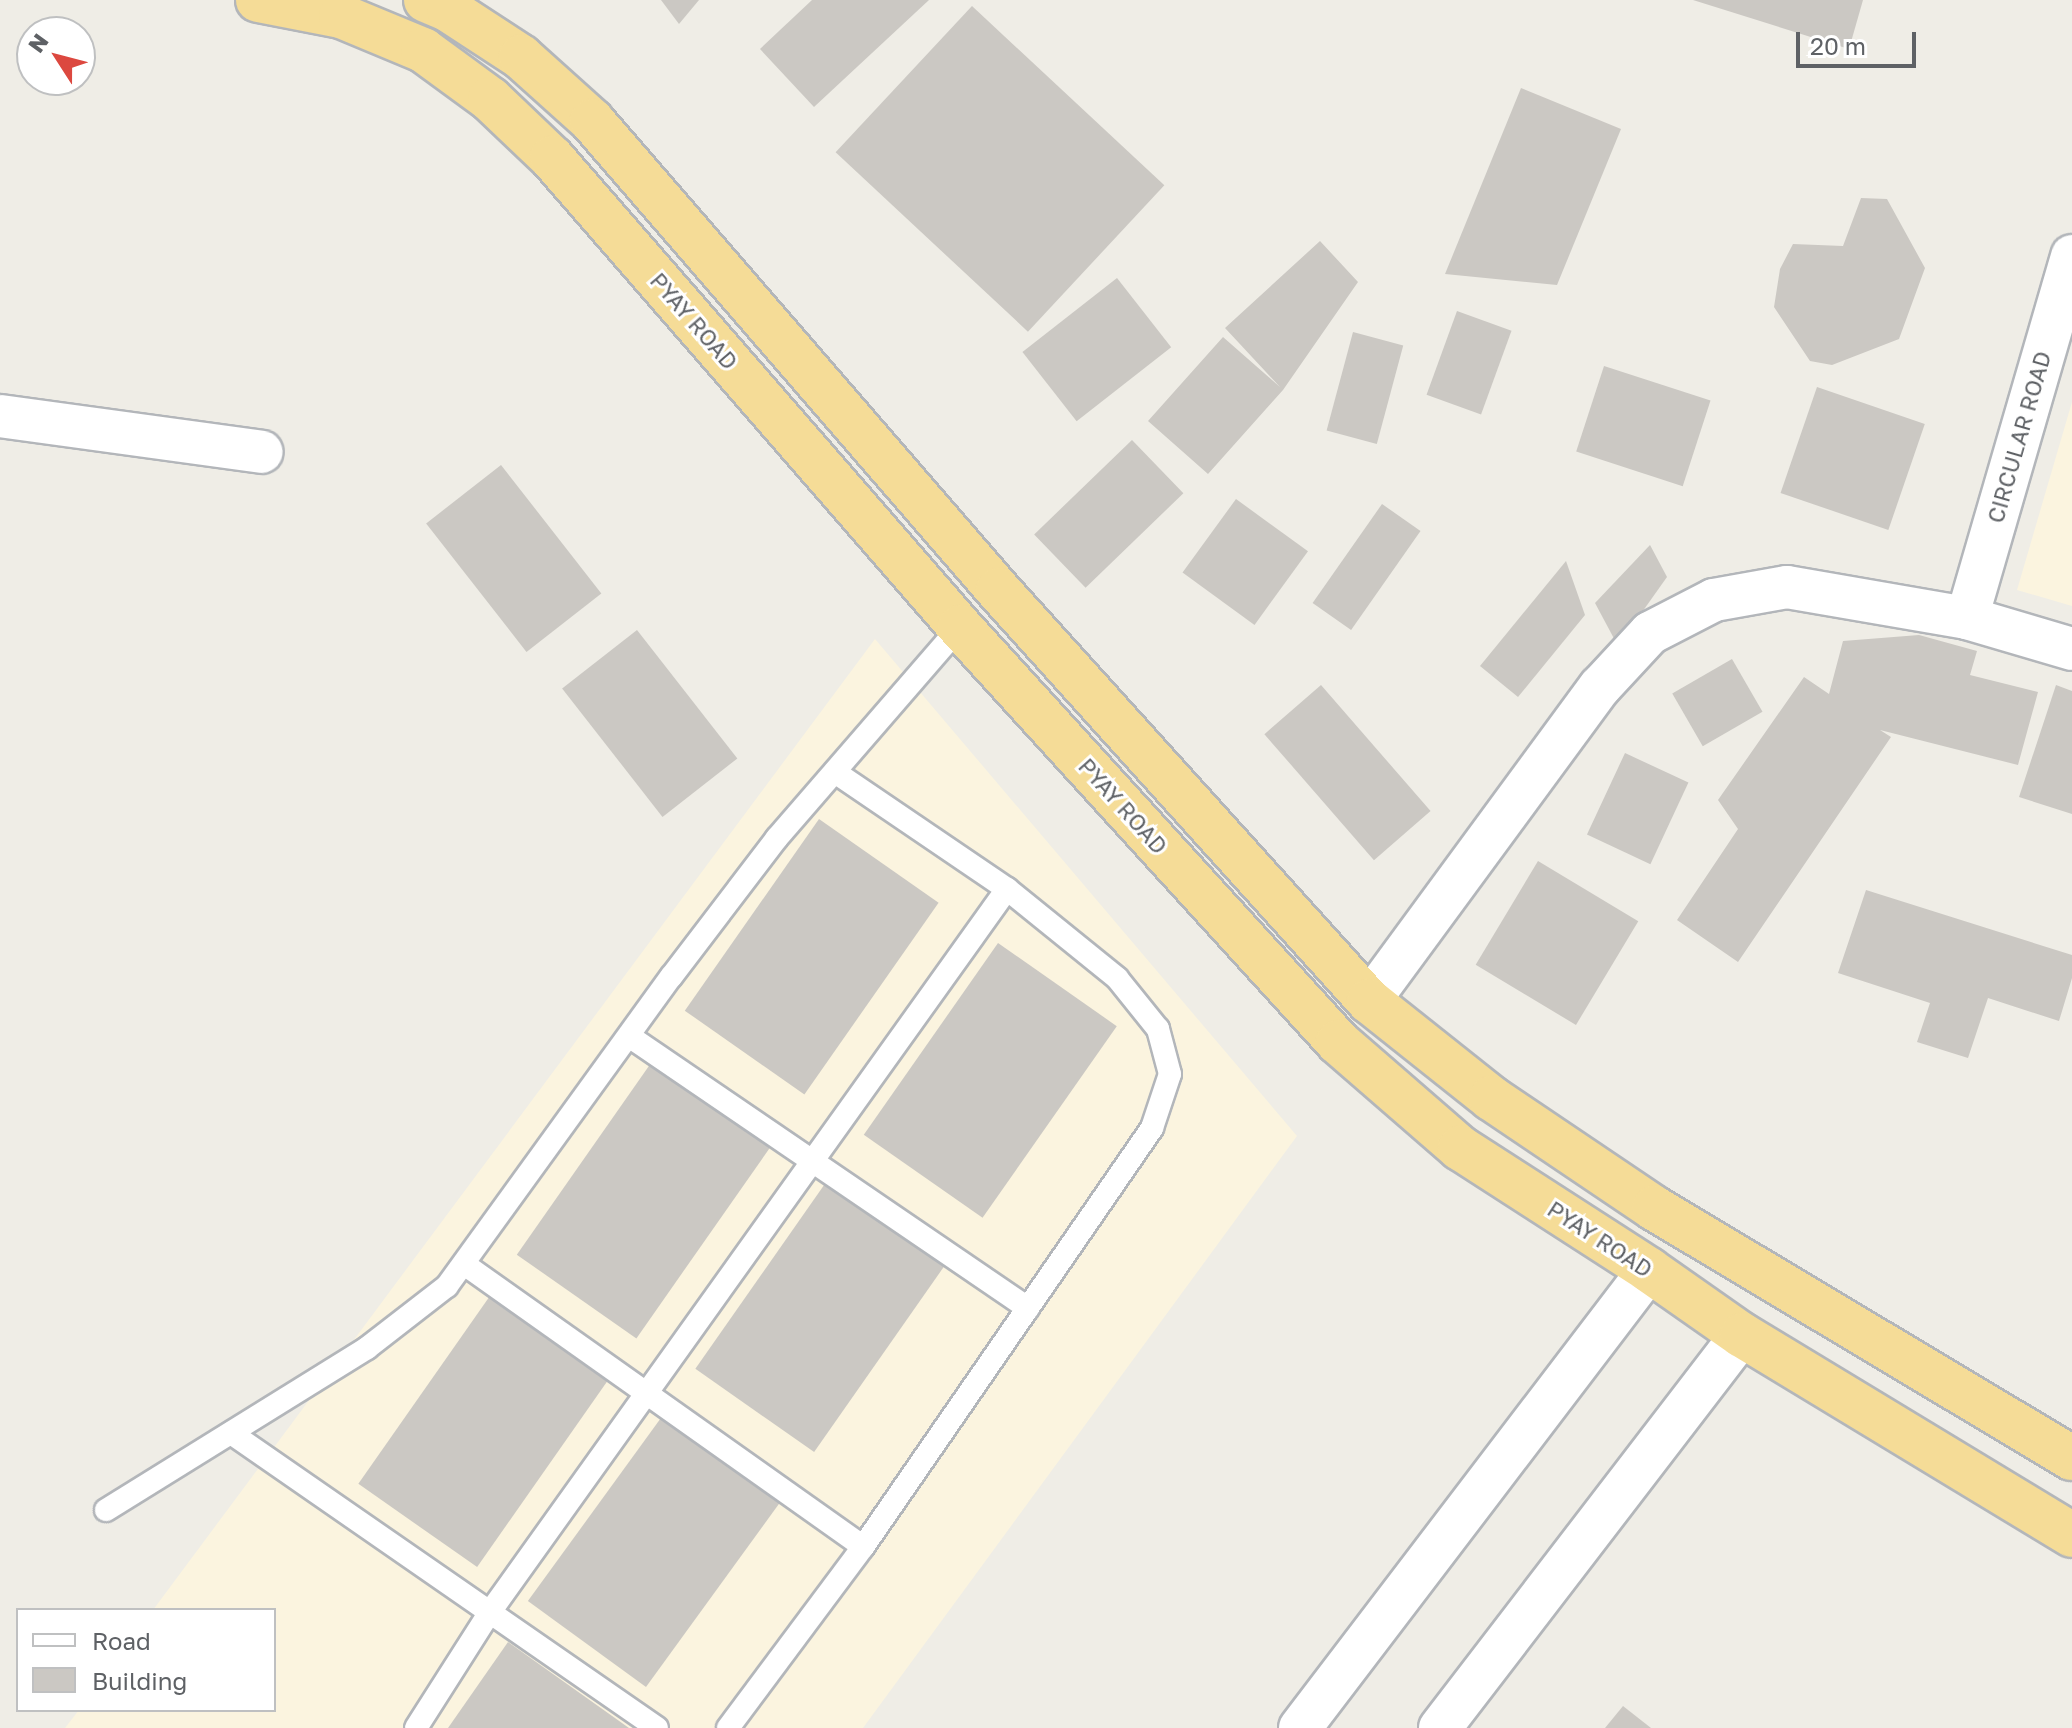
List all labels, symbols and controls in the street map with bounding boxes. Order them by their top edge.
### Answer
north arrow [16,16,96,96]
scale bar [1800,16,1920,66]
text: N [22,28,54,57]
text: 20 m [1810,31,1866,60]
street label: PYAY ROAD [645,267,743,375]
street label: CIRCULAR ROAD [1982,348,2056,526]
street label: PYAY ROAD [1073,753,1173,859]
street label: PYAY ROAD [1543,1195,1657,1283]
legend [16,1608,276,1712]
text: Road [92,1626,151,1655]
text: Building [92,1666,187,1695]

